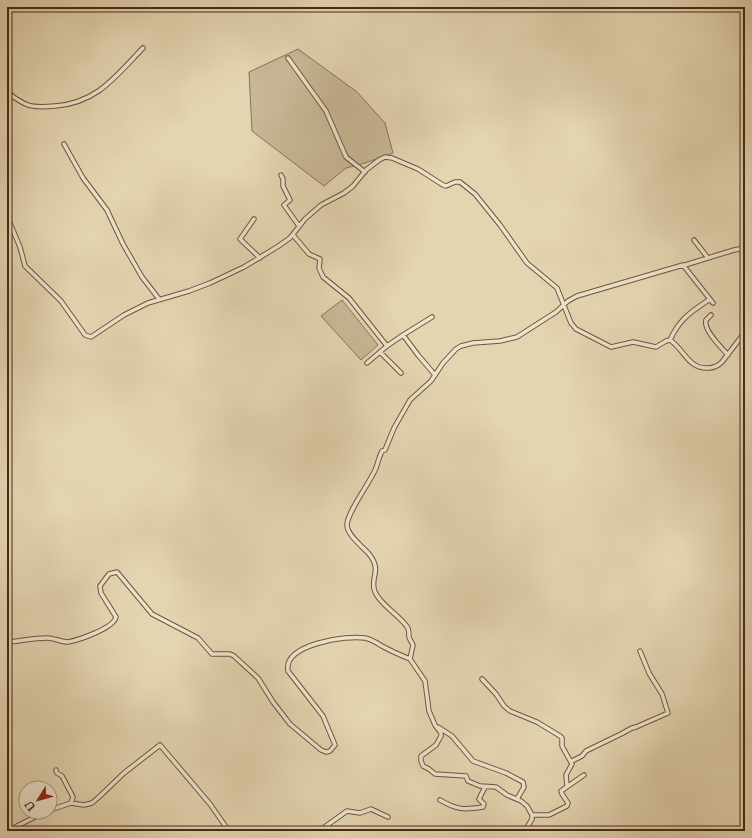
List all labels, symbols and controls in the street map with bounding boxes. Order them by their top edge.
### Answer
north arrow [18,780,58,820]
text: U [22,798,38,813]

